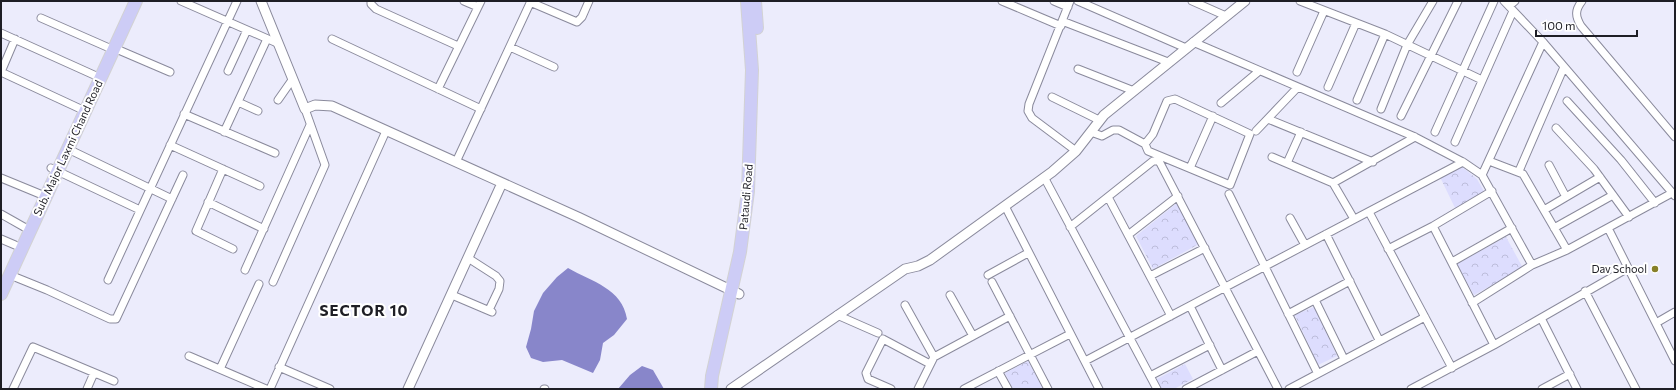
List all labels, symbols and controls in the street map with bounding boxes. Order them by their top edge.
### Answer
scale bar [1536,12,1637,38]
text: 100 m [1542,18,1576,32]
street label: Sub. Major Laxmi Chand Road [30,78,105,218]
street label: Pataudi Road [736,163,755,230]
place label: Dav School [1591,262,1647,275]
marker: Dav School [1650,264,1660,274]
district label: SECTOR 10 [320,301,408,319]

